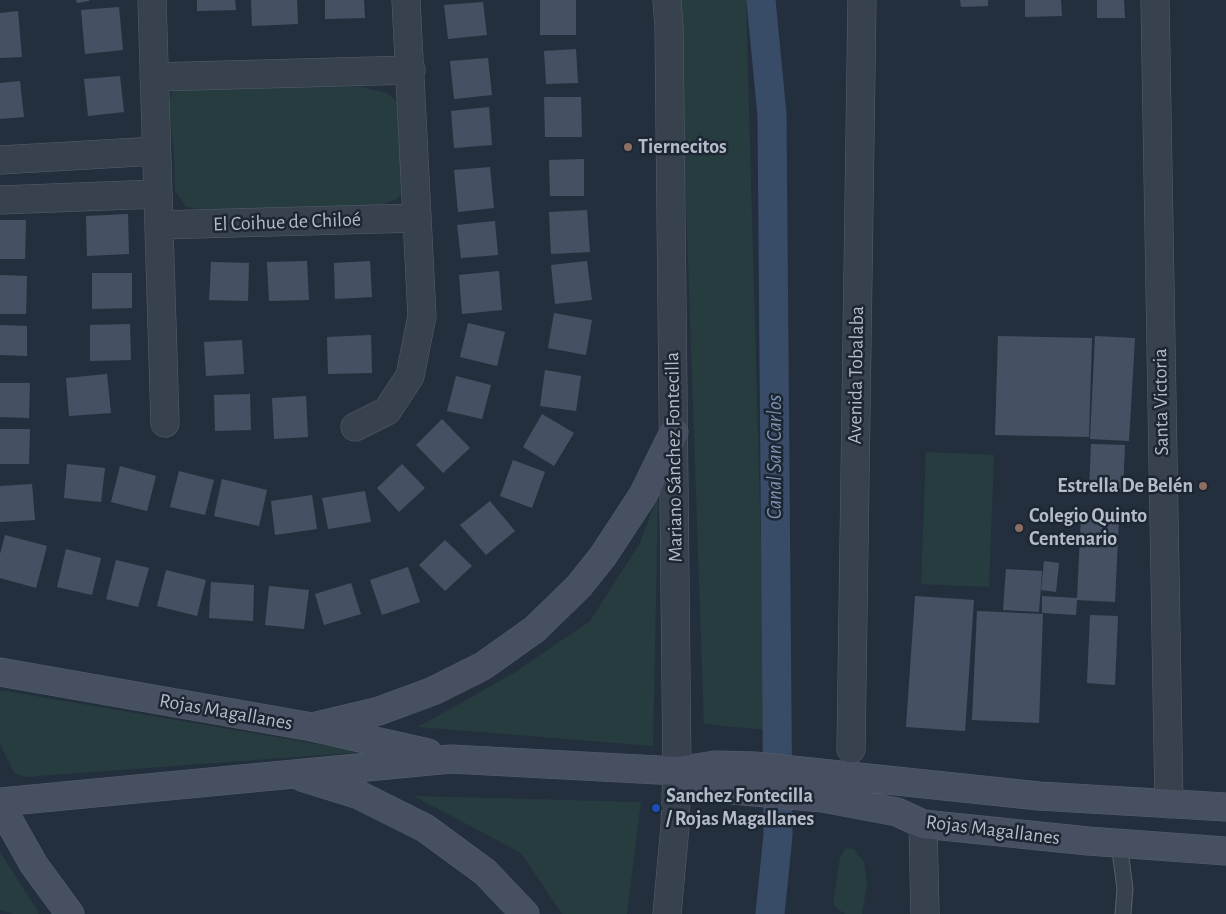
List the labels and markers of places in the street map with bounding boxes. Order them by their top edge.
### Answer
place label: Tiernecitos [638,135,727,159]
marker: Tiernecitos [622,141,634,153]
place label: Estrella De Belén [1057,474,1193,498]
marker: Estrella De Belén [1197,480,1209,492]
place label: Colegio Quinto Centenario [1029,504,1147,551]
marker: Colegio Quinto Centenario [1013,522,1025,534]
place label: Sanchez Fontecilla / Rojas Magallanes [666,784,814,831]
marker: Sanchez Fontecilla / Rojas Magallanes [650,802,662,814]

